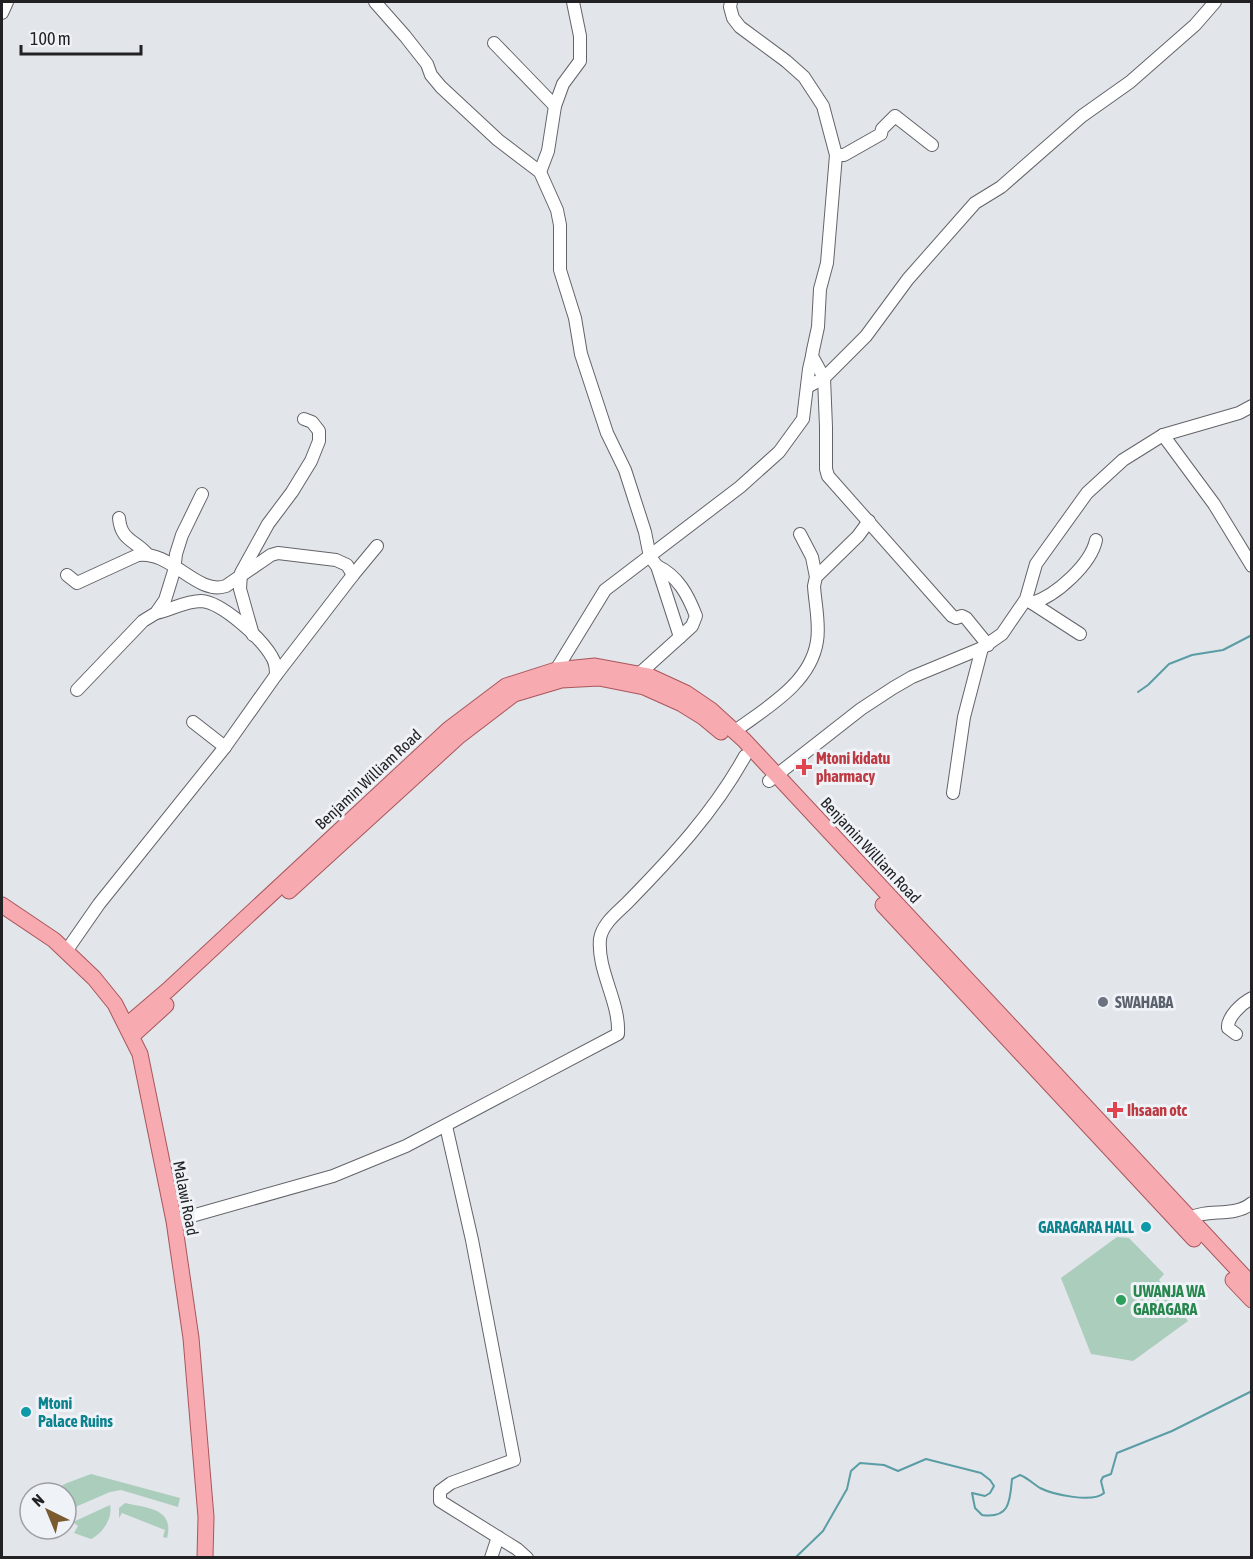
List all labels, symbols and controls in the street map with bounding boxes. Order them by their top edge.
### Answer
scale bar [21,18,141,56]
text: 100 m [30,28,71,49]
street label: Benjamin William Road [311,725,425,833]
place label: Mtoni kidatu pharmacy [816,749,891,785]
marker: Mtoni kidatu pharmacy [797,760,811,774]
street label: Benjamin William Road [817,793,925,907]
place label: SWAHABA [1115,993,1174,1011]
marker: SWAHABA [1096,995,1110,1009]
place label: Ihsaan otc [1127,1101,1187,1119]
marker: Ihsaan otc [1108,1103,1122,1117]
street label: Malawi Road [170,1159,202,1237]
place label: GARAGARA HALL [1038,1218,1135,1236]
marker: GARAGARA HALL [1139,1220,1153,1234]
place label: UWANJA WA GARAGARA [1133,1282,1205,1318]
marker: UWANJA WA GARAGARA [1114,1293,1128,1307]
place label: Mtoni Palace Ruins [38,1394,113,1430]
marker: Mtoni Palace Ruins [19,1405,33,1419]
north arrow [18,1481,78,1541]
text: N [28,1490,47,1510]

